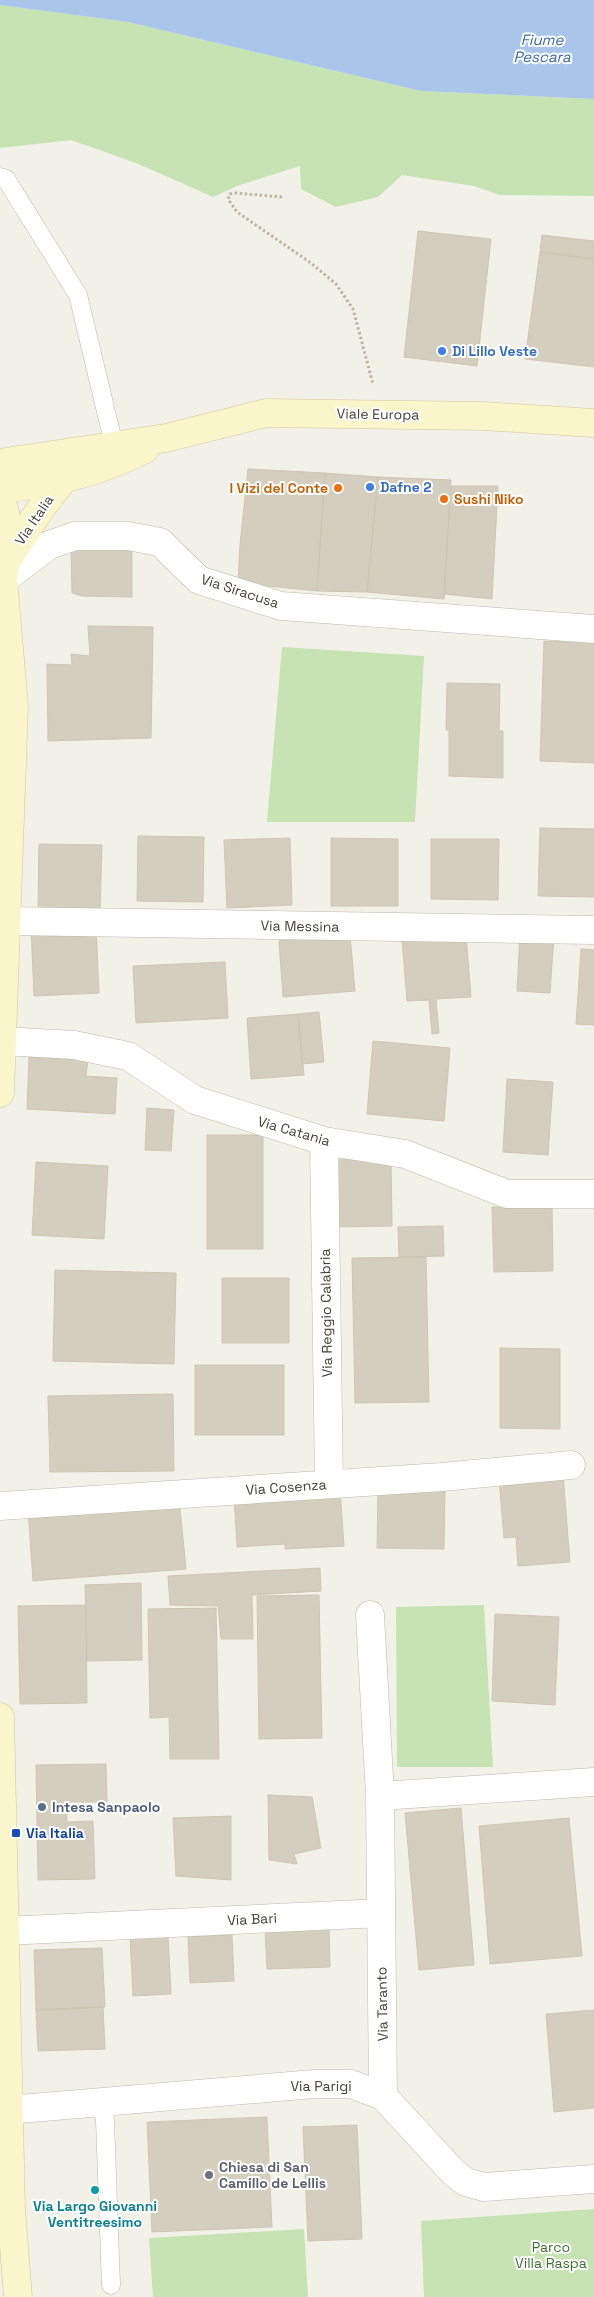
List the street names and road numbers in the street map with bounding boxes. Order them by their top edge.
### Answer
street label: Viale Europa [337,404,419,424]
street label: Via Italia [11,492,57,548]
street label: Via Siracusa [199,570,281,612]
street label: Via Messina [260,916,340,936]
street label: Via Catania [256,1112,332,1150]
street label: Via Reggio Calabria [316,1248,336,1378]
street label: Via Cosenza [245,1475,327,1499]
street label: Via Bari [227,1909,277,1929]
street label: Via Taranto [372,1966,392,2042]
street label: Via Parigi [290,2077,352,2095]

